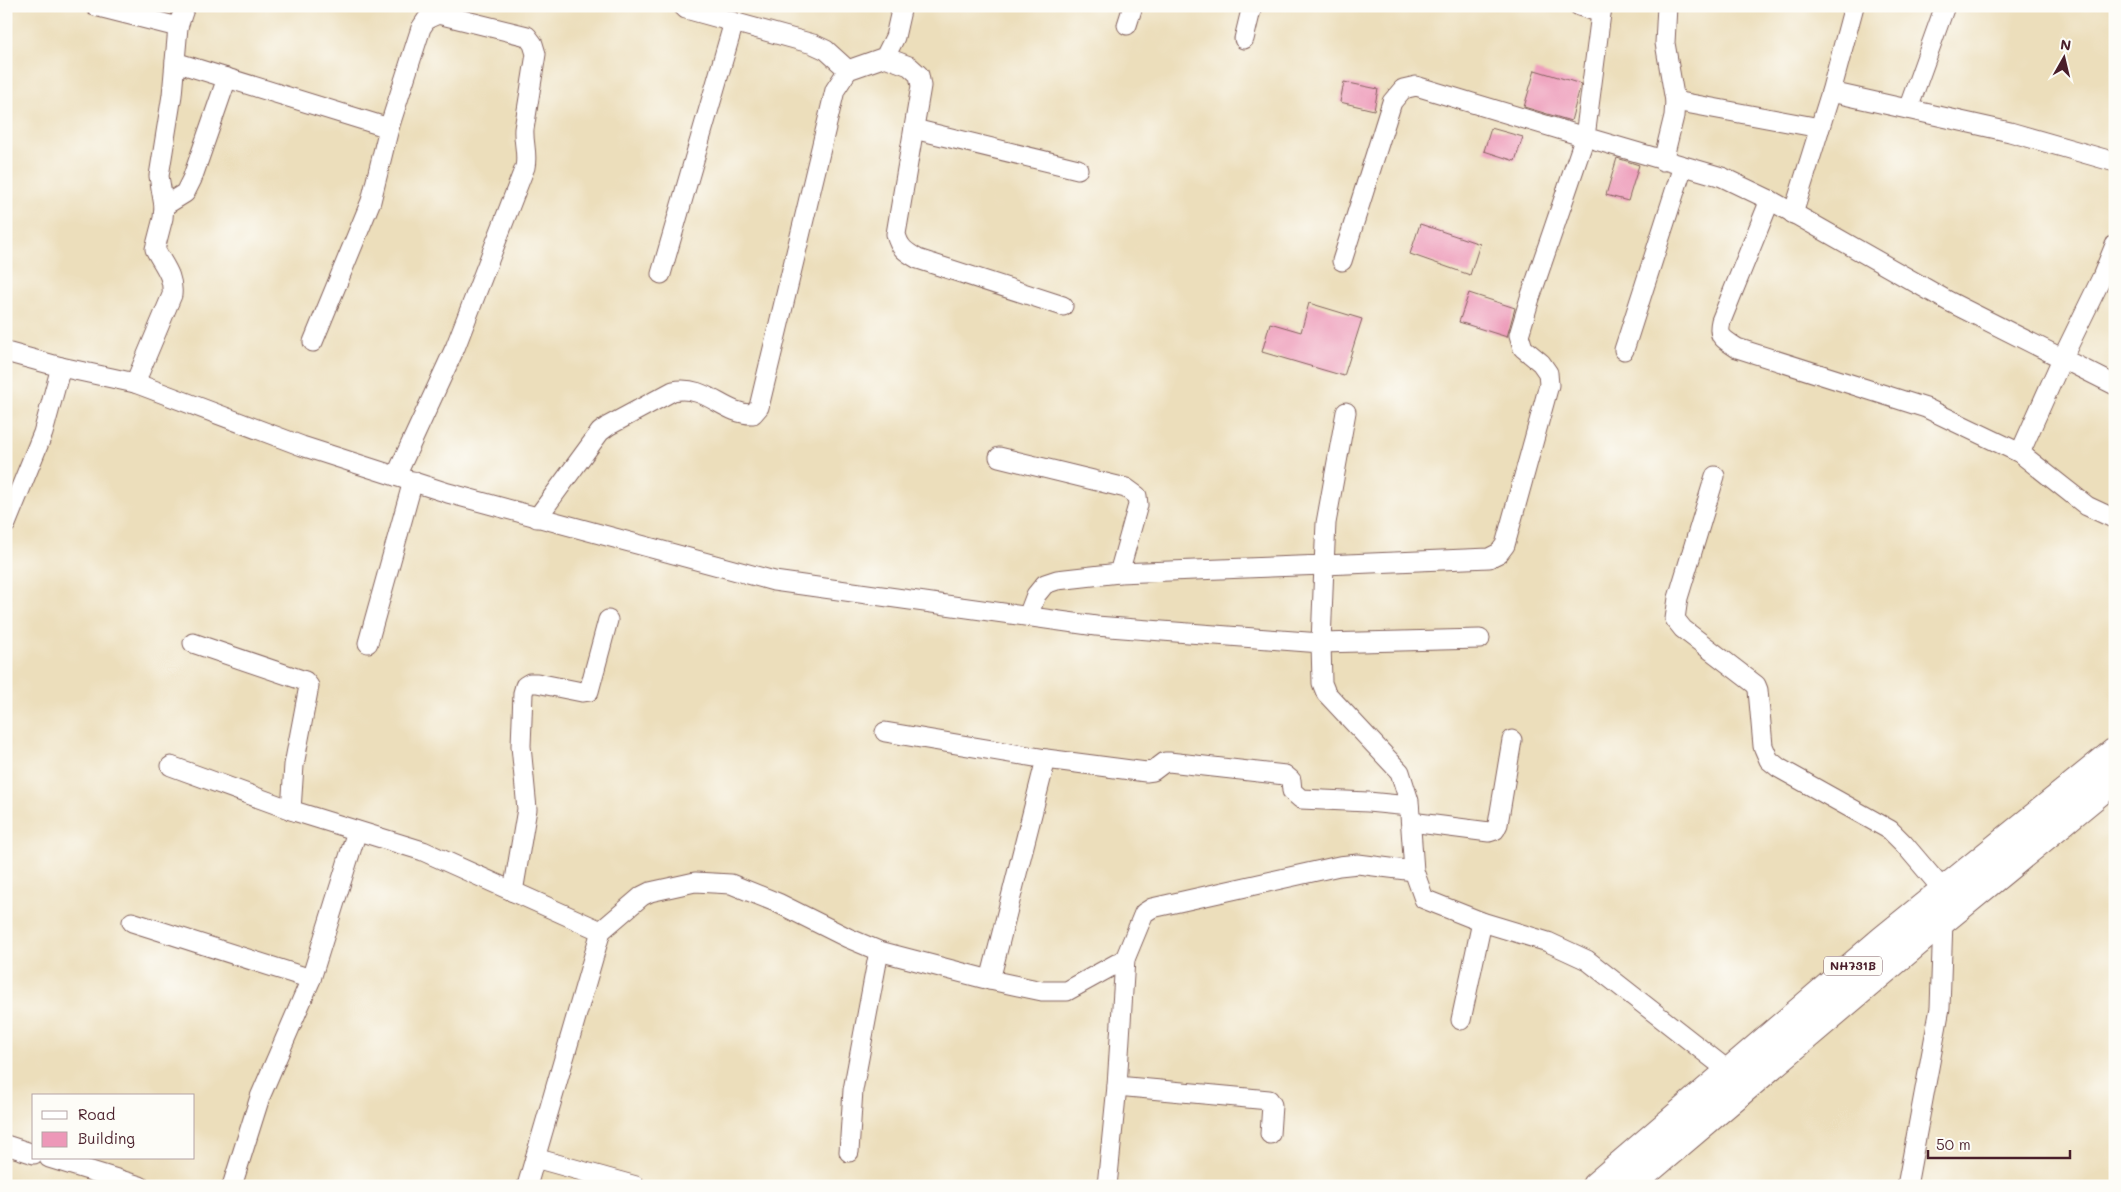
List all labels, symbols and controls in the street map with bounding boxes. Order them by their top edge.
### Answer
north arrow [2038,32,2088,82]
text: N [2059,34,2072,55]
road number: NH731B [1824,956,1882,976]
legend [32,1094,195,1160]
text: Road [78,1104,115,1124]
scale bar [1928,1127,2071,1159]
text: Building [78,1128,135,1148]
text: 50 m [1936,1134,1971,1154]

